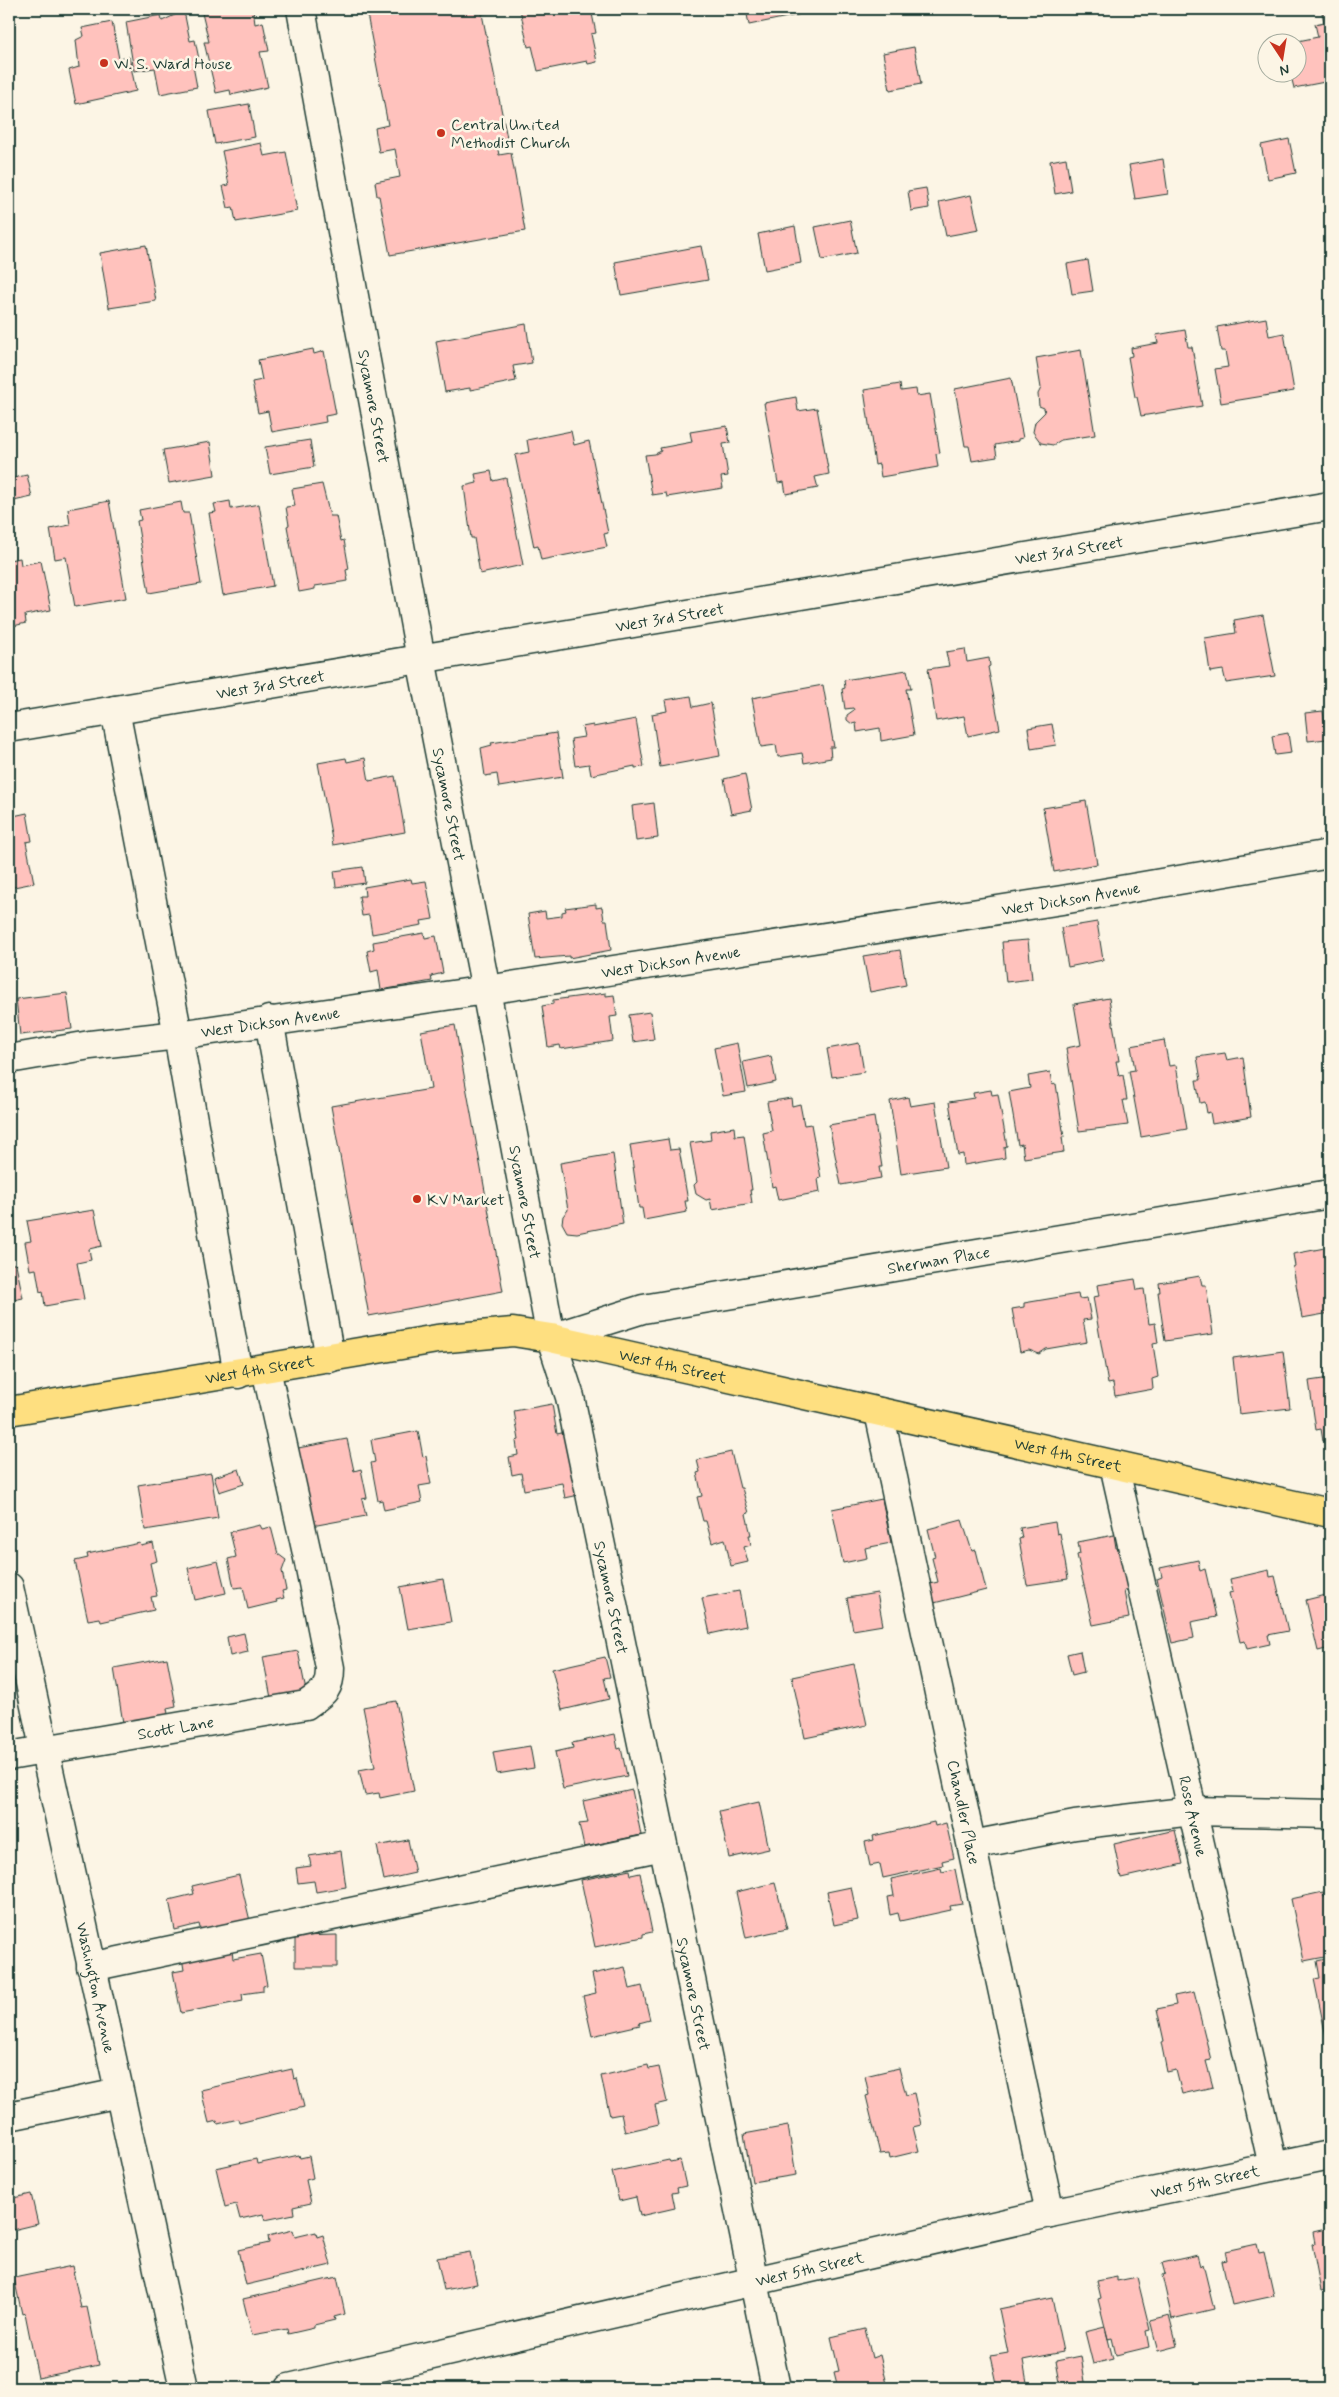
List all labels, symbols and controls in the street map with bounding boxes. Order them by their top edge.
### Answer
north arrow [1256,32,1306,82]
place label: W. S. Ward House [114,54,233,75]
marker: W. S. Ward House [98,57,110,69]
text: N [1278,60,1291,80]
place label: Central United Methodist Church [451,115,570,154]
marker: Central United Methodist Church [435,127,447,139]
street label: Sycamore Street [352,348,394,465]
street label: West 3rd Street [1013,532,1126,571]
street label: West 3rd Street [614,599,726,638]
street label: West 3rd Street [215,666,327,705]
street label: Sycamore Street [427,746,470,863]
street label: West Dickson Avenue [1000,878,1142,921]
street label: West Dickson Avenue [600,941,742,984]
street label: West Dickson Avenue [200,1002,342,1044]
street label: Sycamore Street [503,1144,545,1261]
place label: KV Market [427,1190,505,1211]
marker: KV Market [411,1193,423,1205]
street label: Sherman Place [886,1242,992,1280]
street label: West 4th Street [617,1345,729,1389]
street label: West 4th Street [204,1351,316,1390]
street label: West 4th Street [1012,1433,1125,1478]
street label: Sycamore Street [588,1539,632,1657]
street label: Scott Lane [136,1712,216,1746]
street label: Chandler Place [942,1758,984,1867]
street label: Rose Avenue [1173,1774,1212,1859]
street label: Washington Avenue [71,1921,120,2056]
street label: Sycamore Street [671,1936,715,2053]
street label: West 5th Street [1149,2161,1262,2204]
street label: West 5th Street [754,2247,866,2292]

